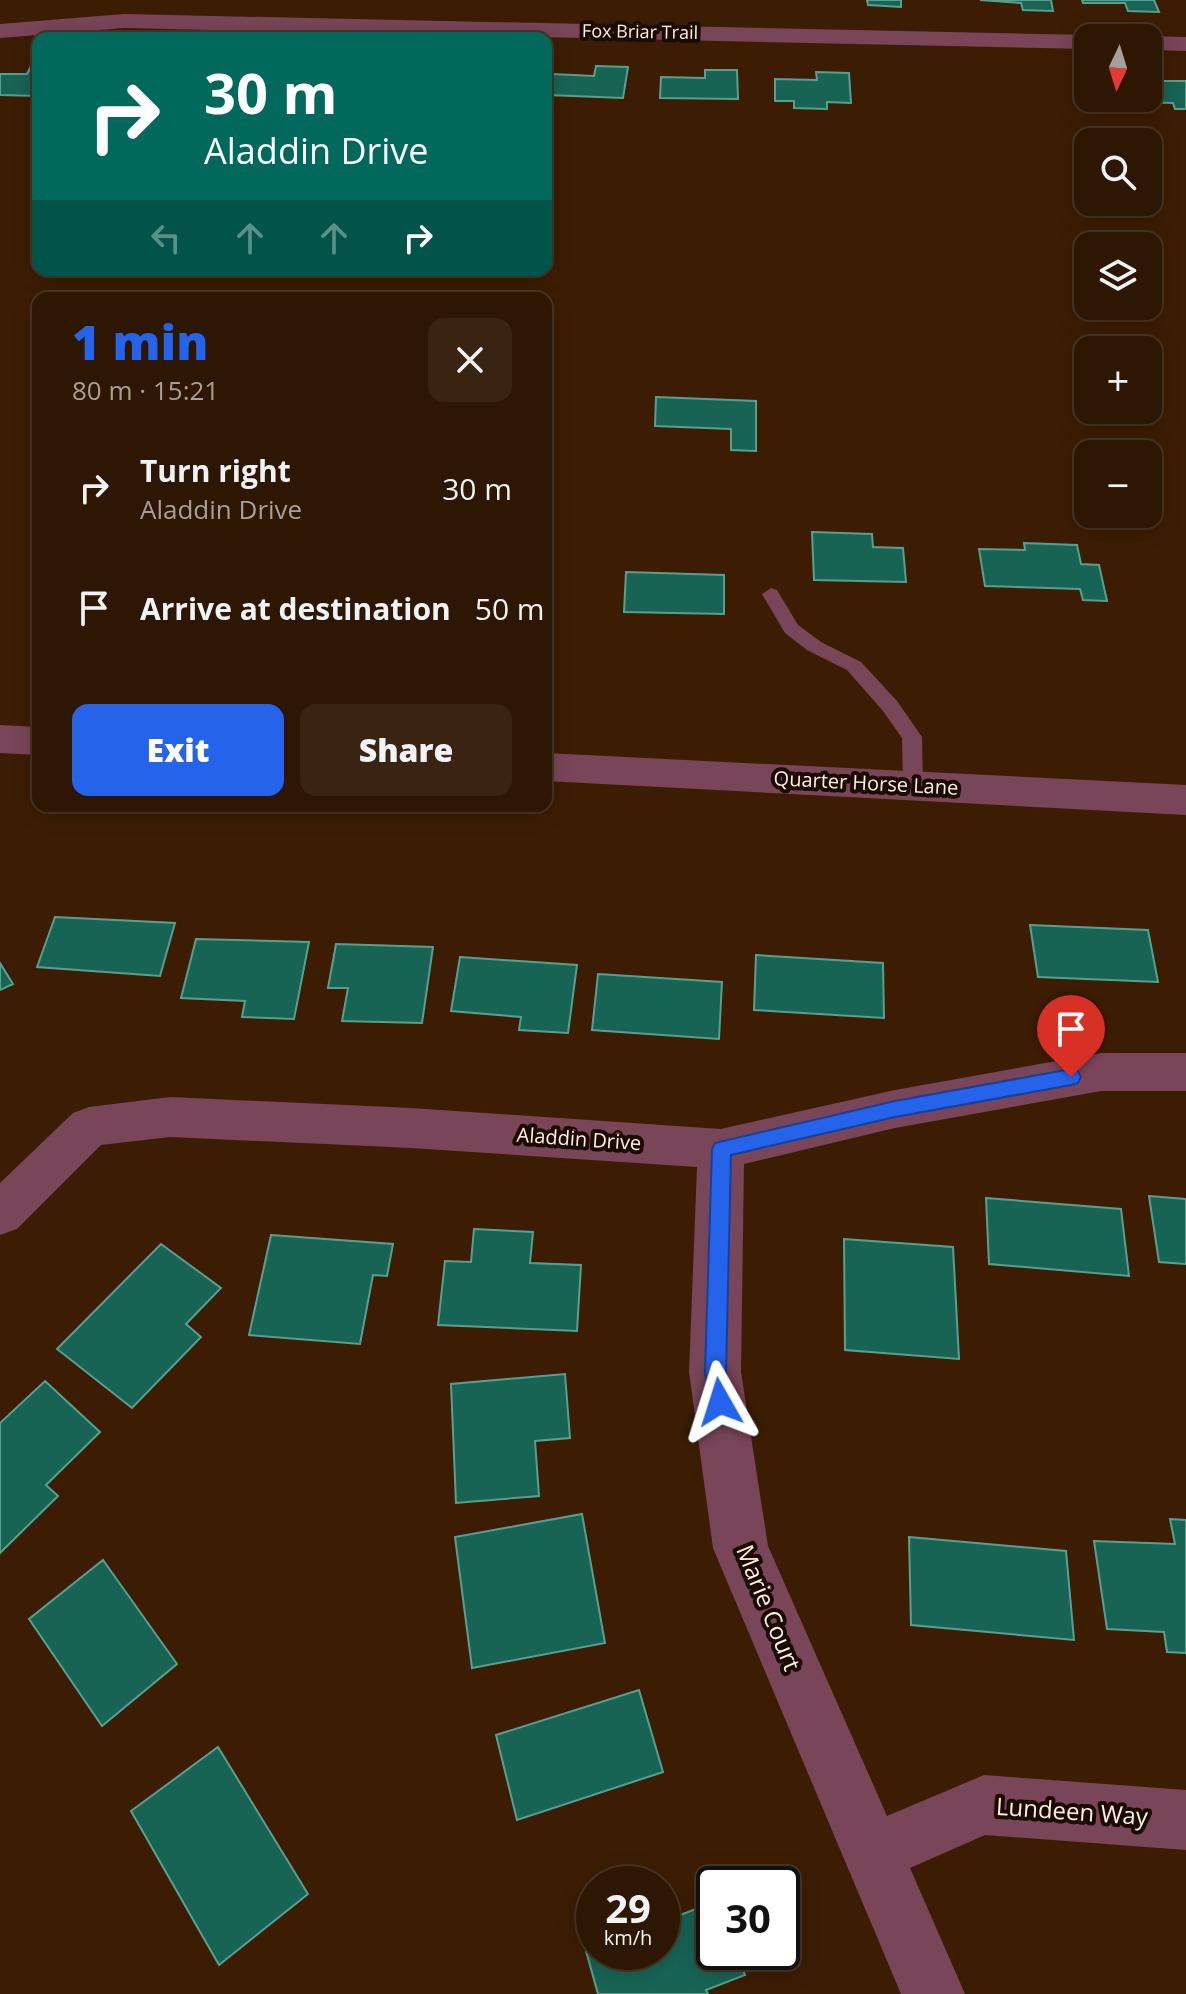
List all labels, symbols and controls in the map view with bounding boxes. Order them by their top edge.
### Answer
street label: Fox Briar Trail [582,18,698,44]
north arrow [1074,24,1162,112]
map controls [1074,24,1162,528]
text: 30 m [204,54,338,130]
icon: right [72,64,176,168]
text: Aladdin Drive [204,126,429,175]
button: search [1074,128,1162,216]
icon: left [144,216,188,260]
icon: ahead [228,216,272,260]
icon: ahead [312,216,356,260]
icon: right [396,216,440,260]
button: layers [1074,232,1162,320]
text: 1 min [72,309,208,374]
button: close [428,318,512,402]
button: + [1074,336,1162,424]
text: 80 m · 15:21 [72,372,219,408]
button: − [1074,440,1162,528]
text: Turn right [140,450,291,491]
icon: right [72,466,116,510]
text: 30 m [442,468,512,509]
text: Aladdin Drive [140,491,302,527]
icon: arrive [72,586,116,630]
text: Arrive at destination [140,588,451,629]
text: 50 m [475,588,545,629]
button: Exit [72,704,284,796]
button: Share [300,704,512,796]
street label: Quarter Horse Lane [773,764,959,801]
pin [1037,995,1105,1077]
icon: arrive [1049,1007,1093,1051]
street label: Aladdin Drive [516,1121,642,1156]
position arrow [678,1360,762,1444]
street label: Marie Court [729,1540,810,1675]
street label: Lundeen Way [995,1789,1150,1832]
speed limit sign: 30 [696,1866,800,1970]
text: 29 [605,1880,651,1935]
text: km/h [604,1924,652,1951]

